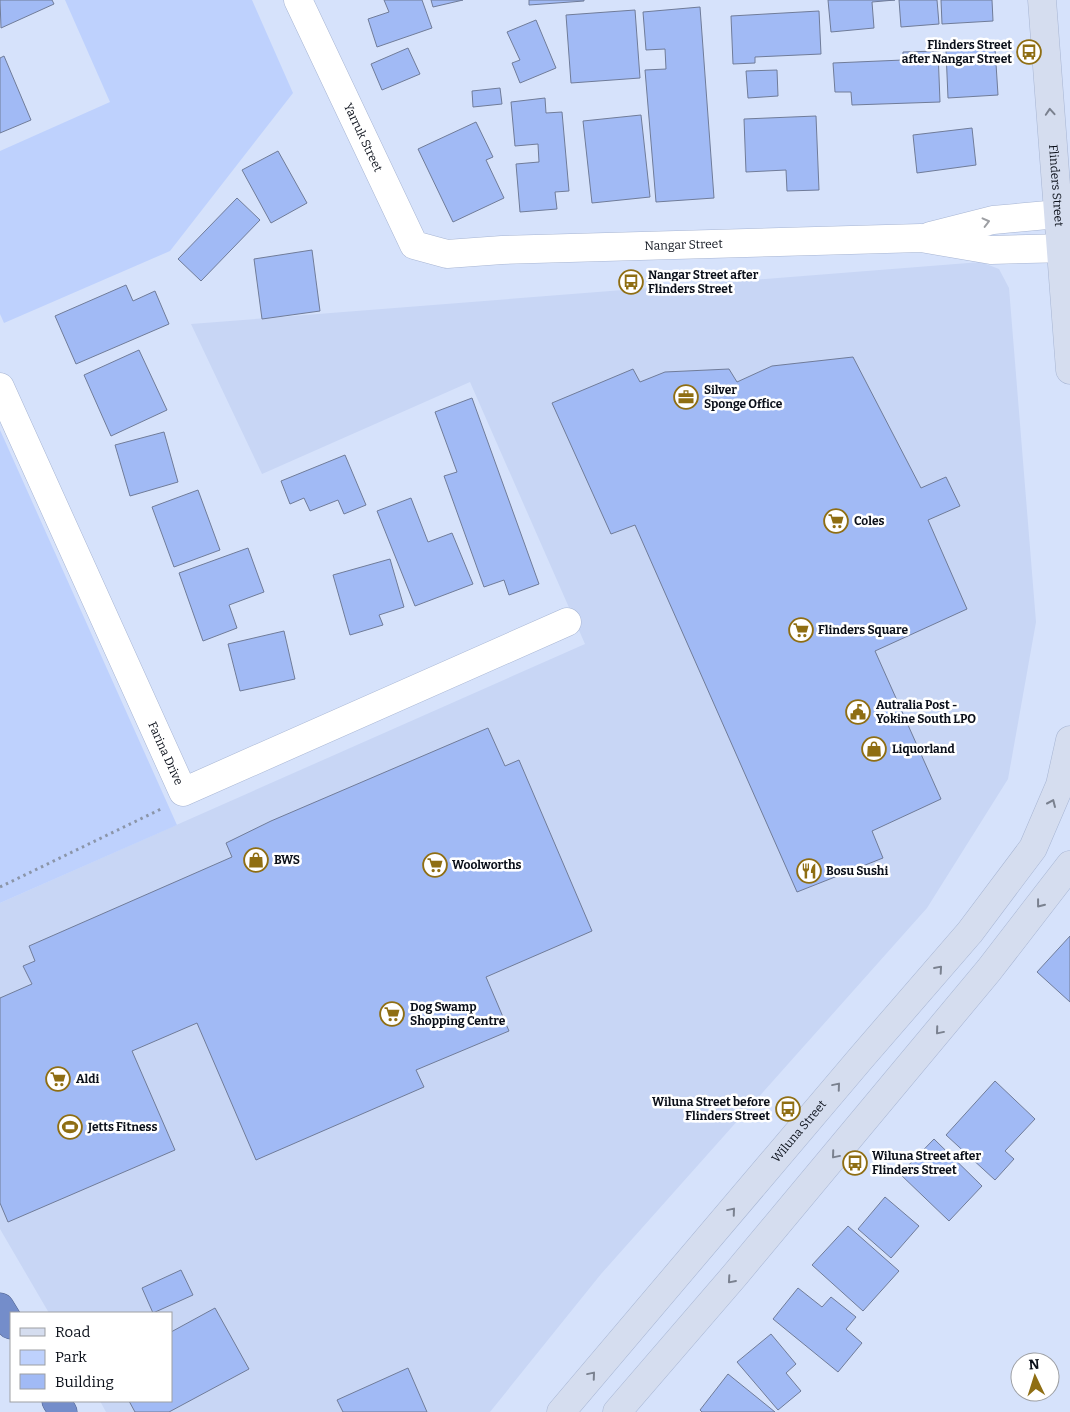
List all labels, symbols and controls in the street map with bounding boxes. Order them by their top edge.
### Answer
place label: Flinders Street after Nangar Street [902,38,1012,66]
bus stop icon: Flinders Street after Nangar Street [1016,39,1042,65]
street label: Yarruk Street [341,101,386,175]
one-way arrow [1044,108,1055,116]
street label: Flinders Street [1046,144,1066,228]
one-way arrow [981,217,990,228]
street label: Nangar Street [644,237,723,253]
place label: Nangar Street after Flinders Street [648,268,759,296]
bus stop icon: Nangar Street after Flinders Street [618,269,644,295]
place label: Silver Sponge Office [704,383,783,411]
office icon: Silver Sponge Office [673,384,699,410]
supermarket icon: Coles [823,508,849,534]
place label: Coles [854,514,885,528]
supermarket icon: Flinders Square [788,617,814,643]
place label: Flinders Square [818,623,908,637]
place label: Autralia Post - Yokine South LPO [876,698,976,726]
public building icon: Autralia Post - Yokine South LPO [845,699,871,725]
street label: Farina Drive [145,720,186,787]
shop icon: Liquorland [861,736,887,762]
place label: Liquorland [892,742,956,756]
one-way arrow [1046,799,1057,808]
shop icon: BWS [243,847,269,873]
supermarket icon: Woolworths [422,852,448,878]
place label: BWS [274,853,300,867]
place label: Woolworths [452,858,522,872]
restaurant icon: Bosu Sushi [796,858,822,884]
place label: Bosu Sushi [826,864,888,878]
one-way arrow [1038,898,1046,907]
one-way arrow [933,965,942,974]
place label: Dog Swamp Shopping Centre [410,1000,506,1028]
supermarket icon: Dog Swamp Shopping Centre [379,1001,405,1027]
one-way arrow [935,1025,944,1034]
supermarket icon: Aldi [45,1066,71,1092]
place label: Aldi [76,1072,100,1086]
one-way arrow [831,1083,840,1092]
place label: Wiluna Street before Flinders Street [652,1095,770,1123]
bus stop icon: Wiluna Street before Flinders Street [775,1096,801,1122]
street label: Wiluna Street [769,1097,829,1165]
sports icon: Jetts Fitness [57,1114,83,1140]
place label: Jetts Fitness [87,1120,157,1134]
place label: Wiluna Street after Flinders Street [872,1149,981,1177]
one-way arrow [831,1150,840,1159]
bus stop icon: Wiluna Street after Flinders Street [842,1150,868,1176]
one-way arrow [727,1207,736,1216]
one-way arrow [727,1275,736,1284]
legend [10,1312,172,1402]
text: Road [55,1323,90,1341]
text: Park [55,1348,87,1366]
north arrow [1010,1352,1060,1402]
text: N [1028,1356,1040,1373]
one-way arrow [587,1372,595,1381]
text: Building [55,1373,114,1391]

